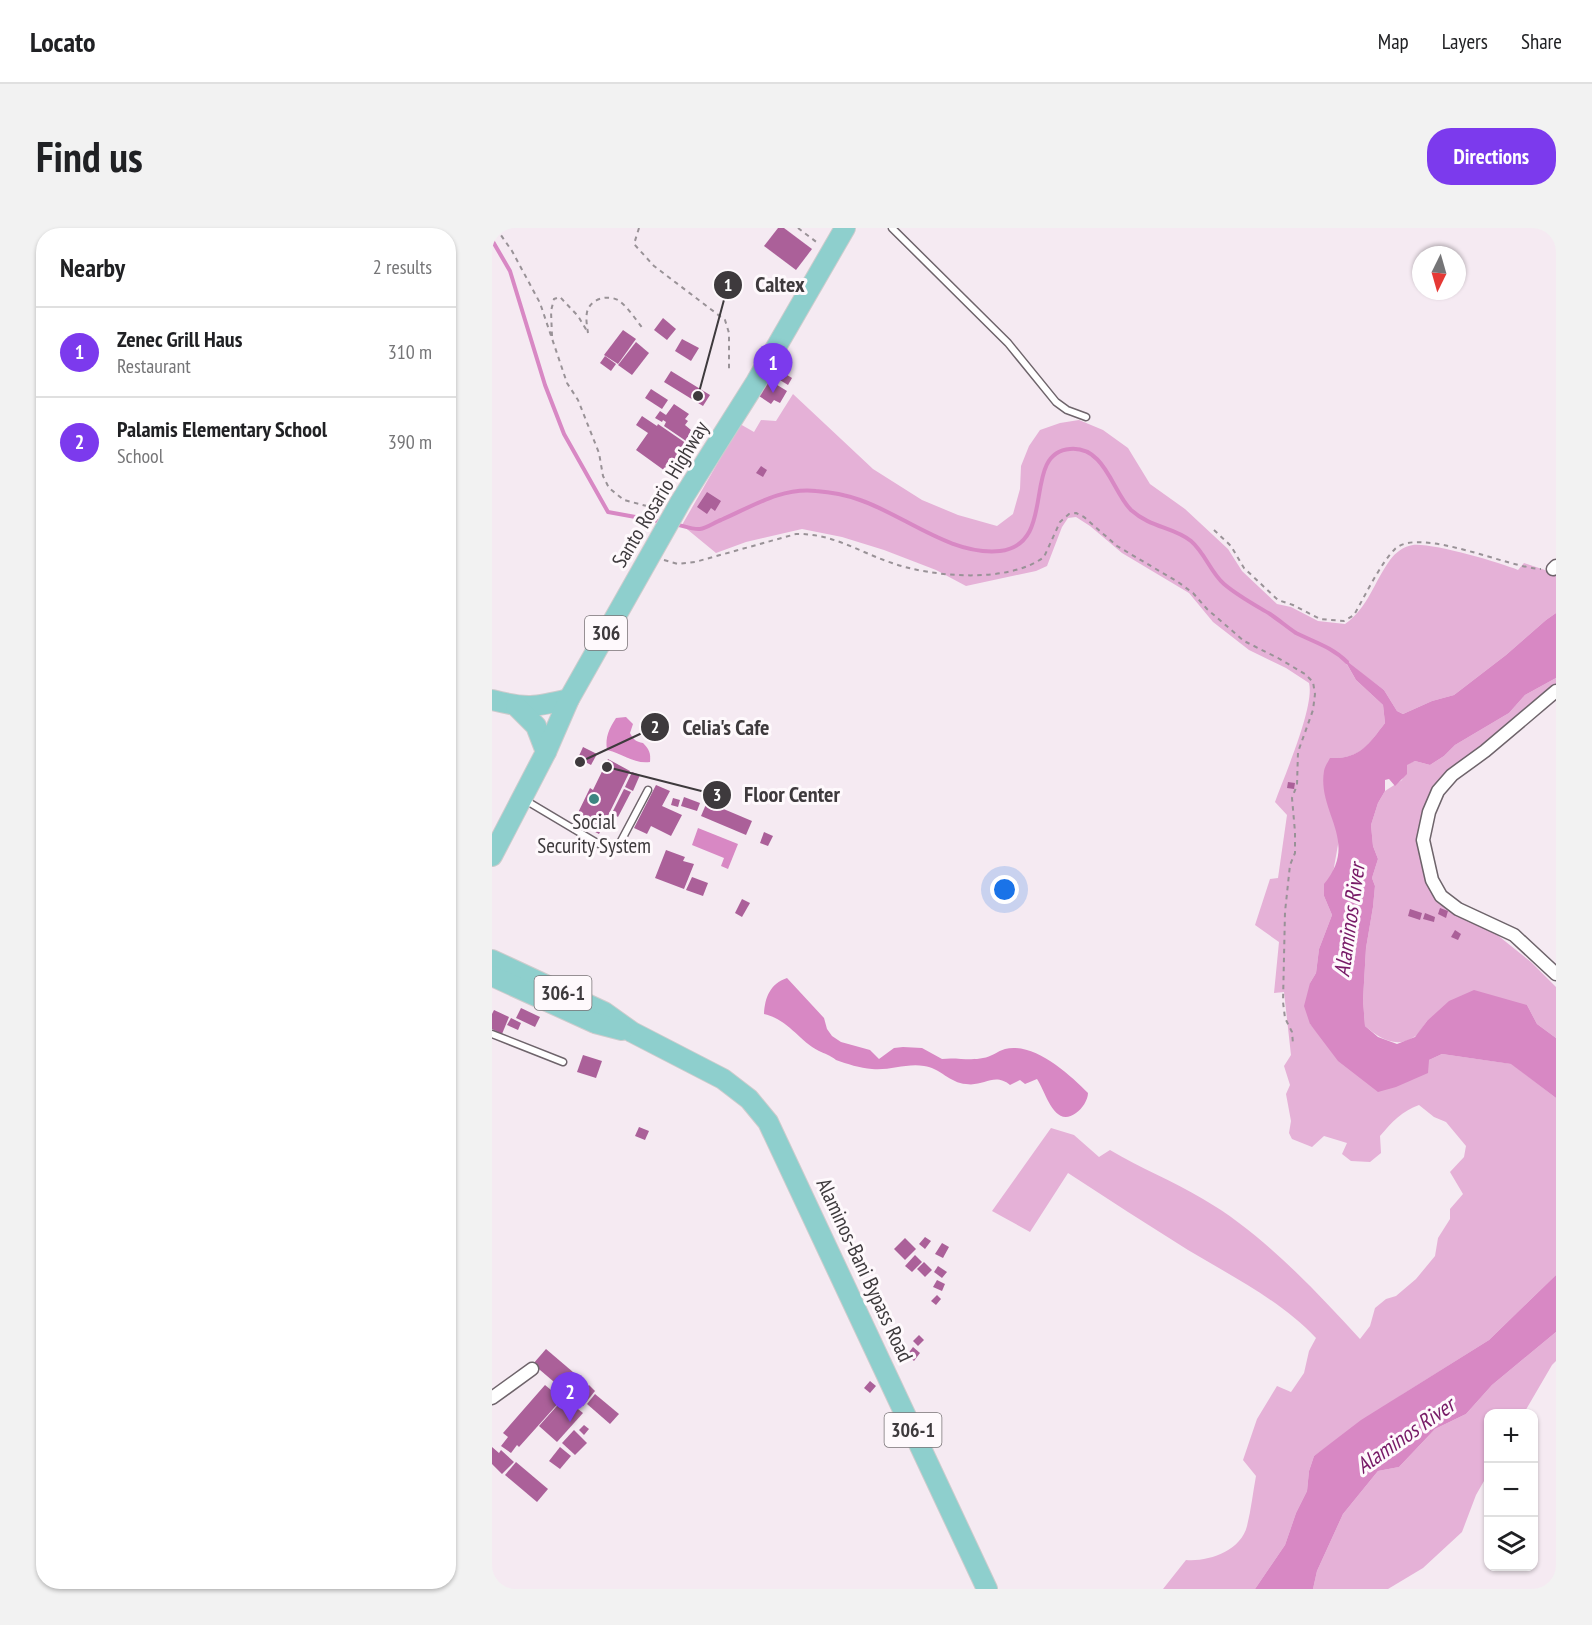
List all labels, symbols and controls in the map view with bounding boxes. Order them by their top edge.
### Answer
text: Locato [30,23,96,60]
text: Map [1378,28,1409,55]
text: Layers [1442,28,1488,55]
text: Share [1521,28,1562,55]
button: Directions [1427,128,1556,185]
text: Find us [36,129,143,184]
north arrow [1412,246,1466,300]
text: Nearby [60,251,125,284]
text: 2 results [373,254,432,280]
callout: Caltex [713,265,817,305]
text: Caltex [755,270,805,298]
text: 1 [724,273,732,296]
text: Zenec Grill Haus [117,325,242,353]
text: 1 [75,339,84,365]
text: 310 m [388,339,432,365]
pin: 1 [754,344,792,393]
text: Restaurant [117,353,191,379]
text: Palamis Elementary School [117,415,327,443]
street label: Santo Rosario Highway [606,416,714,572]
text: 2 [75,429,84,455]
text: 390 m [388,429,432,455]
text: School [117,443,163,469]
road number: 306 [585,616,627,650]
callout: Celia's Cafe [640,707,781,747]
text: Celia's Cafe [683,713,770,741]
text: 2 [651,715,659,738]
callout: Floor Center [702,775,852,815]
text: Floor Center [744,780,840,808]
text: 3 [713,783,721,806]
marker: Social Security System [587,792,601,806]
place label: Social Security System [537,808,651,859]
water label: Alaminos River [1327,859,1371,978]
your location [990,875,1019,904]
road number: 306-1 [534,976,592,1010]
street label: Alaminos-Bani Bypass Road [811,1174,919,1366]
pin: 2 [550,1372,590,1422]
water label: Alaminos River [1350,1389,1462,1479]
map controls [1484,1409,1538,1571]
button: + [1484,1409,1538,1463]
road number: 306-1 [884,1413,942,1447]
button: − [1484,1463,1538,1517]
button: layers [1484,1517,1538,1571]

